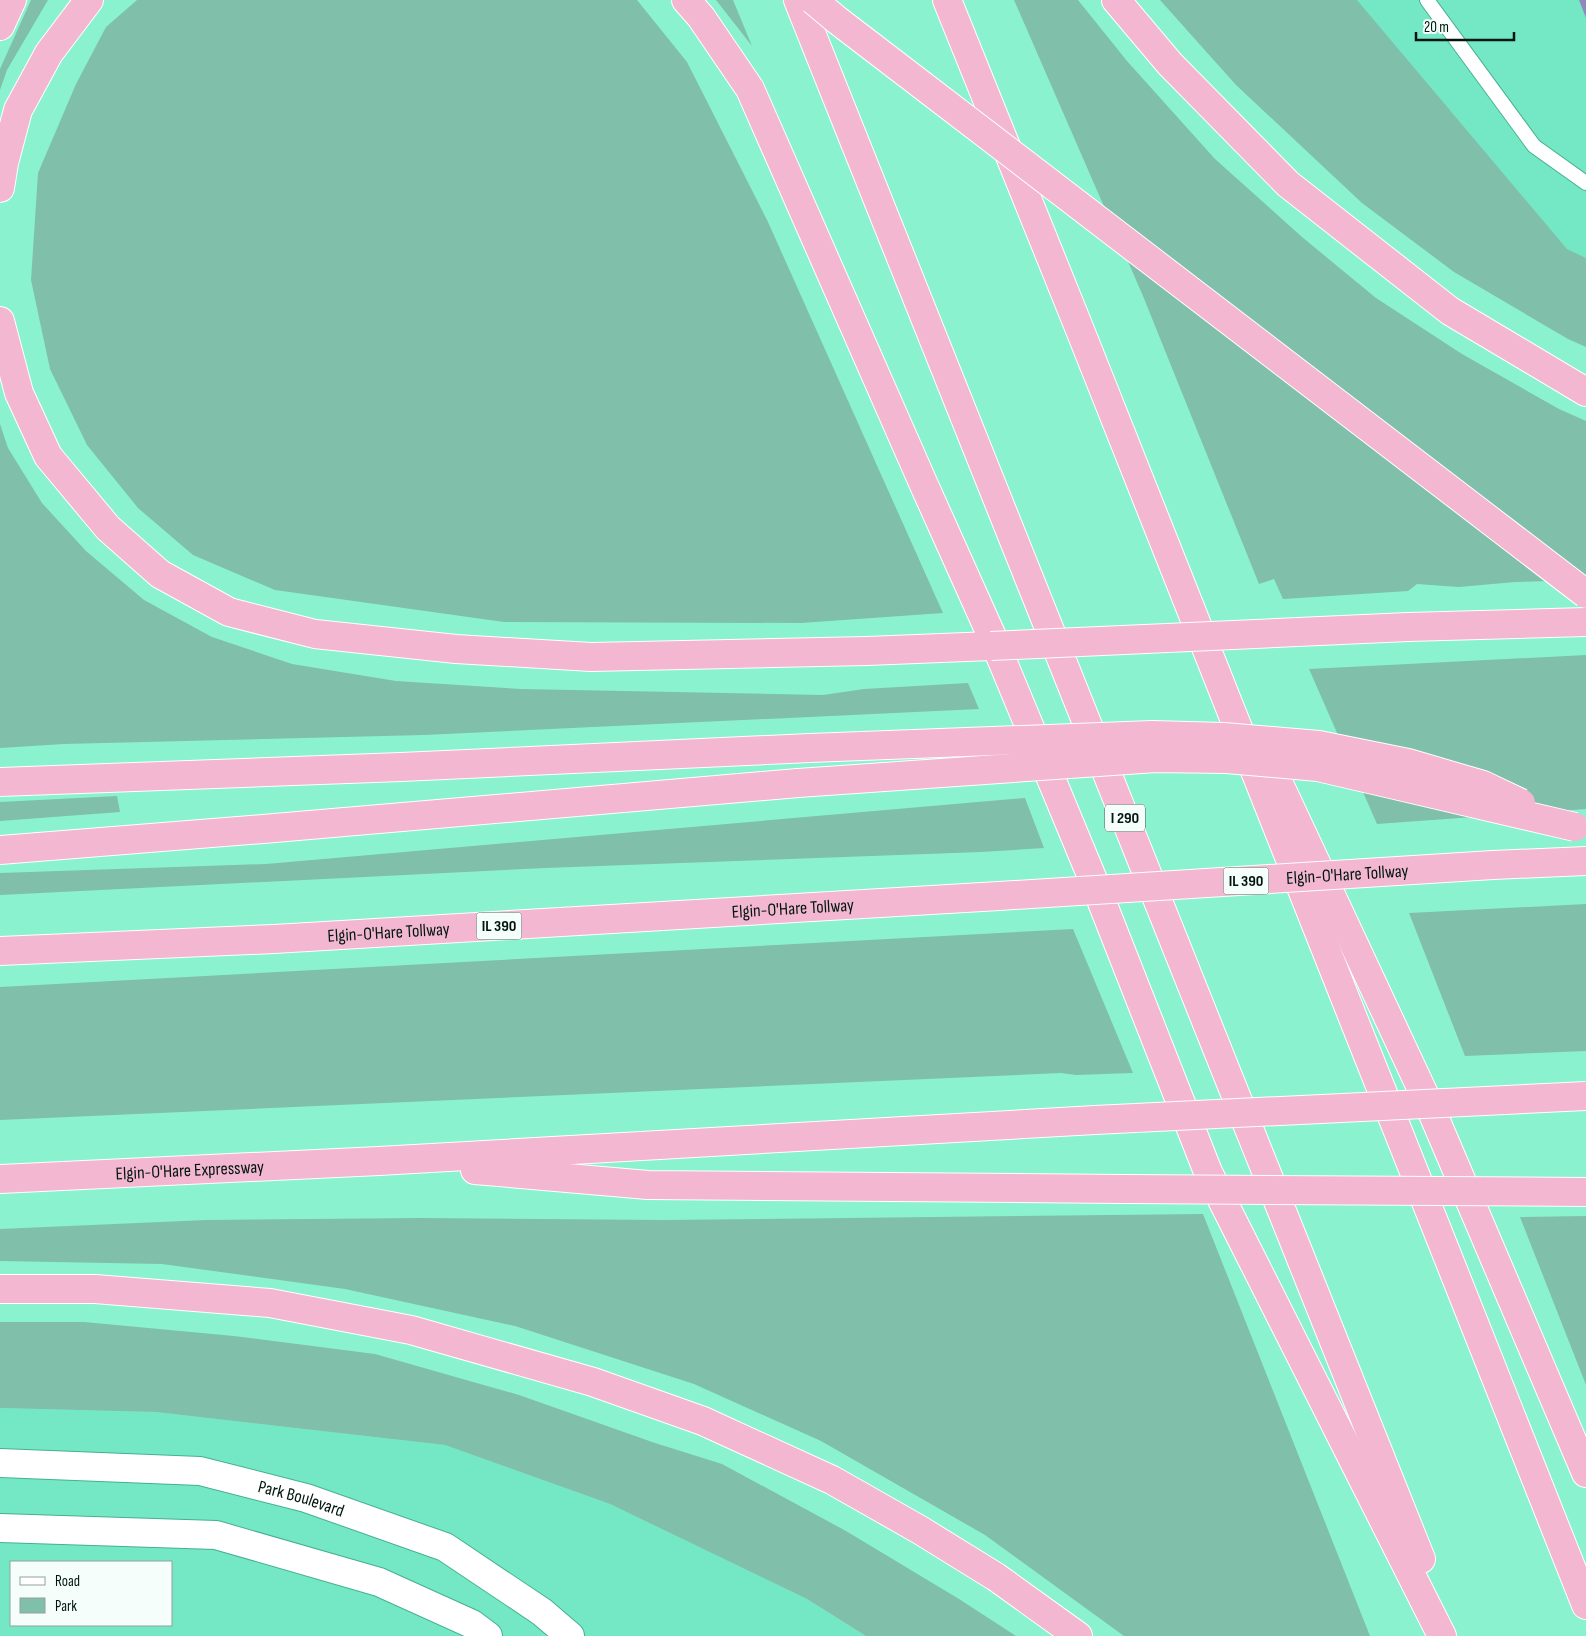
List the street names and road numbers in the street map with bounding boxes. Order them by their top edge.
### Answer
road number: I 290 [1105,804,1145,831]
street label: Elgin-O'Hare Tollway [1286,860,1409,888]
road number: IL 390 [1224,868,1268,894]
street label: Elgin-O'Hare Tollway [731,894,855,922]
road number: IL 390 [476,912,522,939]
street label: Elgin-O'Hare Tollway [327,918,450,946]
street label: Elgin-O'Hare Expressway [115,1156,265,1184]
street label: Park Boulevard [256,1476,347,1521]

